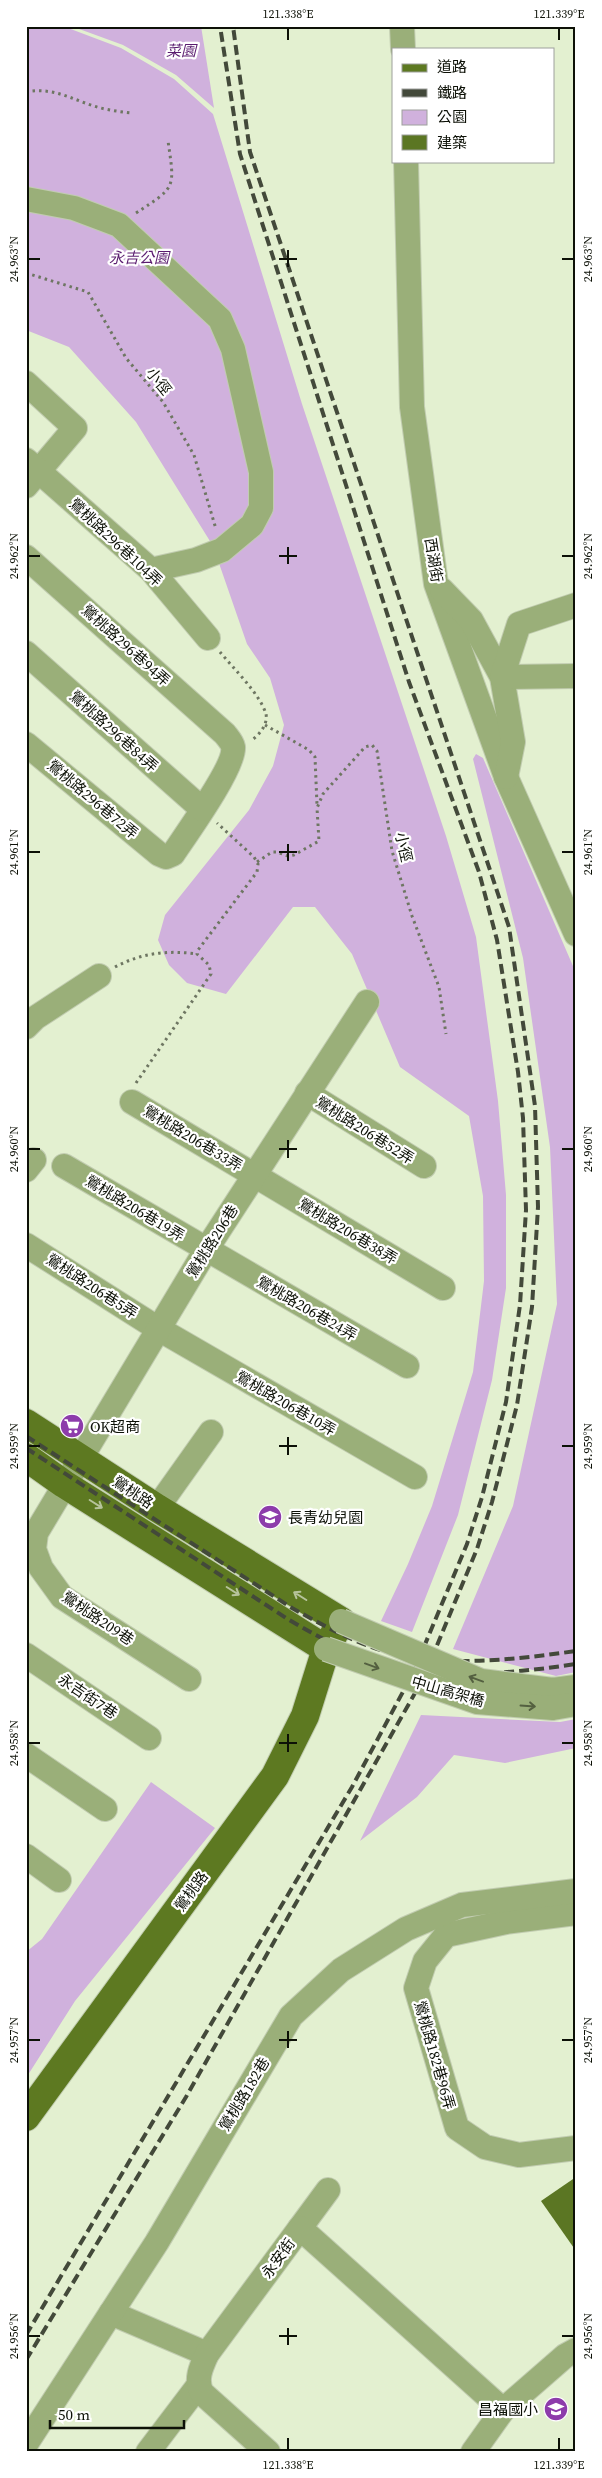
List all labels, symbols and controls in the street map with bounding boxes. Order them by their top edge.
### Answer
text: 121.338°E [263,6,313,22]
text: 121.339°E [534,6,584,22]
park label: 菜園 [166,40,198,61]
legend [392,48,554,162]
text: 道路 [437,56,467,77]
text: 鐵路 [437,82,467,103]
text: 公園 [437,106,467,127]
text: 建築 [437,132,467,153]
text: 24.963°N [6,236,22,282]
text: 24.963°N [580,236,596,282]
park label: 永吉公園 [109,247,171,268]
street label: 小徑 [141,363,177,399]
street label: 鶯桃路296巷104弄 [65,493,167,591]
text: 24.962°N [6,533,22,579]
text: 24.962°N [580,533,596,579]
street label: 西湖街 [420,536,448,584]
street label: 鶯桃路296巷94弄 [77,600,175,690]
street label: 鶯桃路296巷84弄 [65,686,163,776]
street label: 鶯桃路296巷72弄 [43,755,143,843]
text: 24.961°N [6,829,22,875]
text: 24.961°N [580,829,596,875]
street label: 小徑 [390,830,418,864]
street label: 鶯桃路206巷52弄 [312,1091,418,1169]
street label: 鶯桃路206巷33弄 [139,1100,247,1176]
text: 24.960°N [6,1126,22,1172]
text: 24.960°N [580,1126,596,1172]
street label: 鶯桃路206巷19弄 [81,1170,189,1246]
street label: 鶯桃路206巷38弄 [294,1193,402,1269]
street label: 鶯桃路206巷 [181,1200,243,1282]
street label: 鶯桃路206巷5弄 [42,1249,142,1323]
street label: 鶯桃路206巷24弄 [253,1271,361,1345]
street label: 鶯桃路206巷10弄 [232,1366,340,1440]
supermarket icon: OK超商 [59,1413,85,1439]
place label: OK超商 [90,1416,140,1437]
text: 24.959°N [6,1423,22,1469]
text: 24.959°N [580,1423,596,1469]
street label: 鶯桃路 [108,1471,158,1513]
one-way arrow [88,1499,102,1509]
school or university icon: 長青幼兒園 [257,1504,283,1530]
place label: 長青幼兒園 [288,1507,363,1528]
street label: 鶯桃路209巷 [58,1586,138,1650]
one-way arrow [226,1586,240,1596]
one-way arrow [293,1590,307,1600]
one-way arrow [363,1662,379,1671]
street label: 永吉街7巷 [54,1668,122,1724]
street label: 中山高架橋 [409,1671,487,1711]
one-way arrow [469,1674,484,1683]
one-way arrow [520,1701,536,1710]
text: 24.958°N [6,1720,22,1766]
text: 24.958°N [580,1720,596,1766]
street label: 鶯桃路 [169,1867,213,1915]
street label: 鶯桃路182巷96弄 [409,1998,461,2112]
text: 24.957°N [6,2017,22,2063]
text: 24.957°N [580,2017,596,2063]
street label: 鶯桃路182巷 [214,2053,274,2135]
street label: 永安街 [256,2234,300,2282]
text: 24.956°N [6,2313,22,2359]
text: 24.956°N [580,2313,596,2359]
school or university icon: 昌福國小 [543,2396,569,2422]
scale bar [50,2398,184,2430]
place label: 昌福國小 [478,2399,538,2420]
text: 50 m [58,2404,90,2425]
text: 121.338°E [263,2457,313,2473]
text: 121.339°E [534,2457,584,2473]

